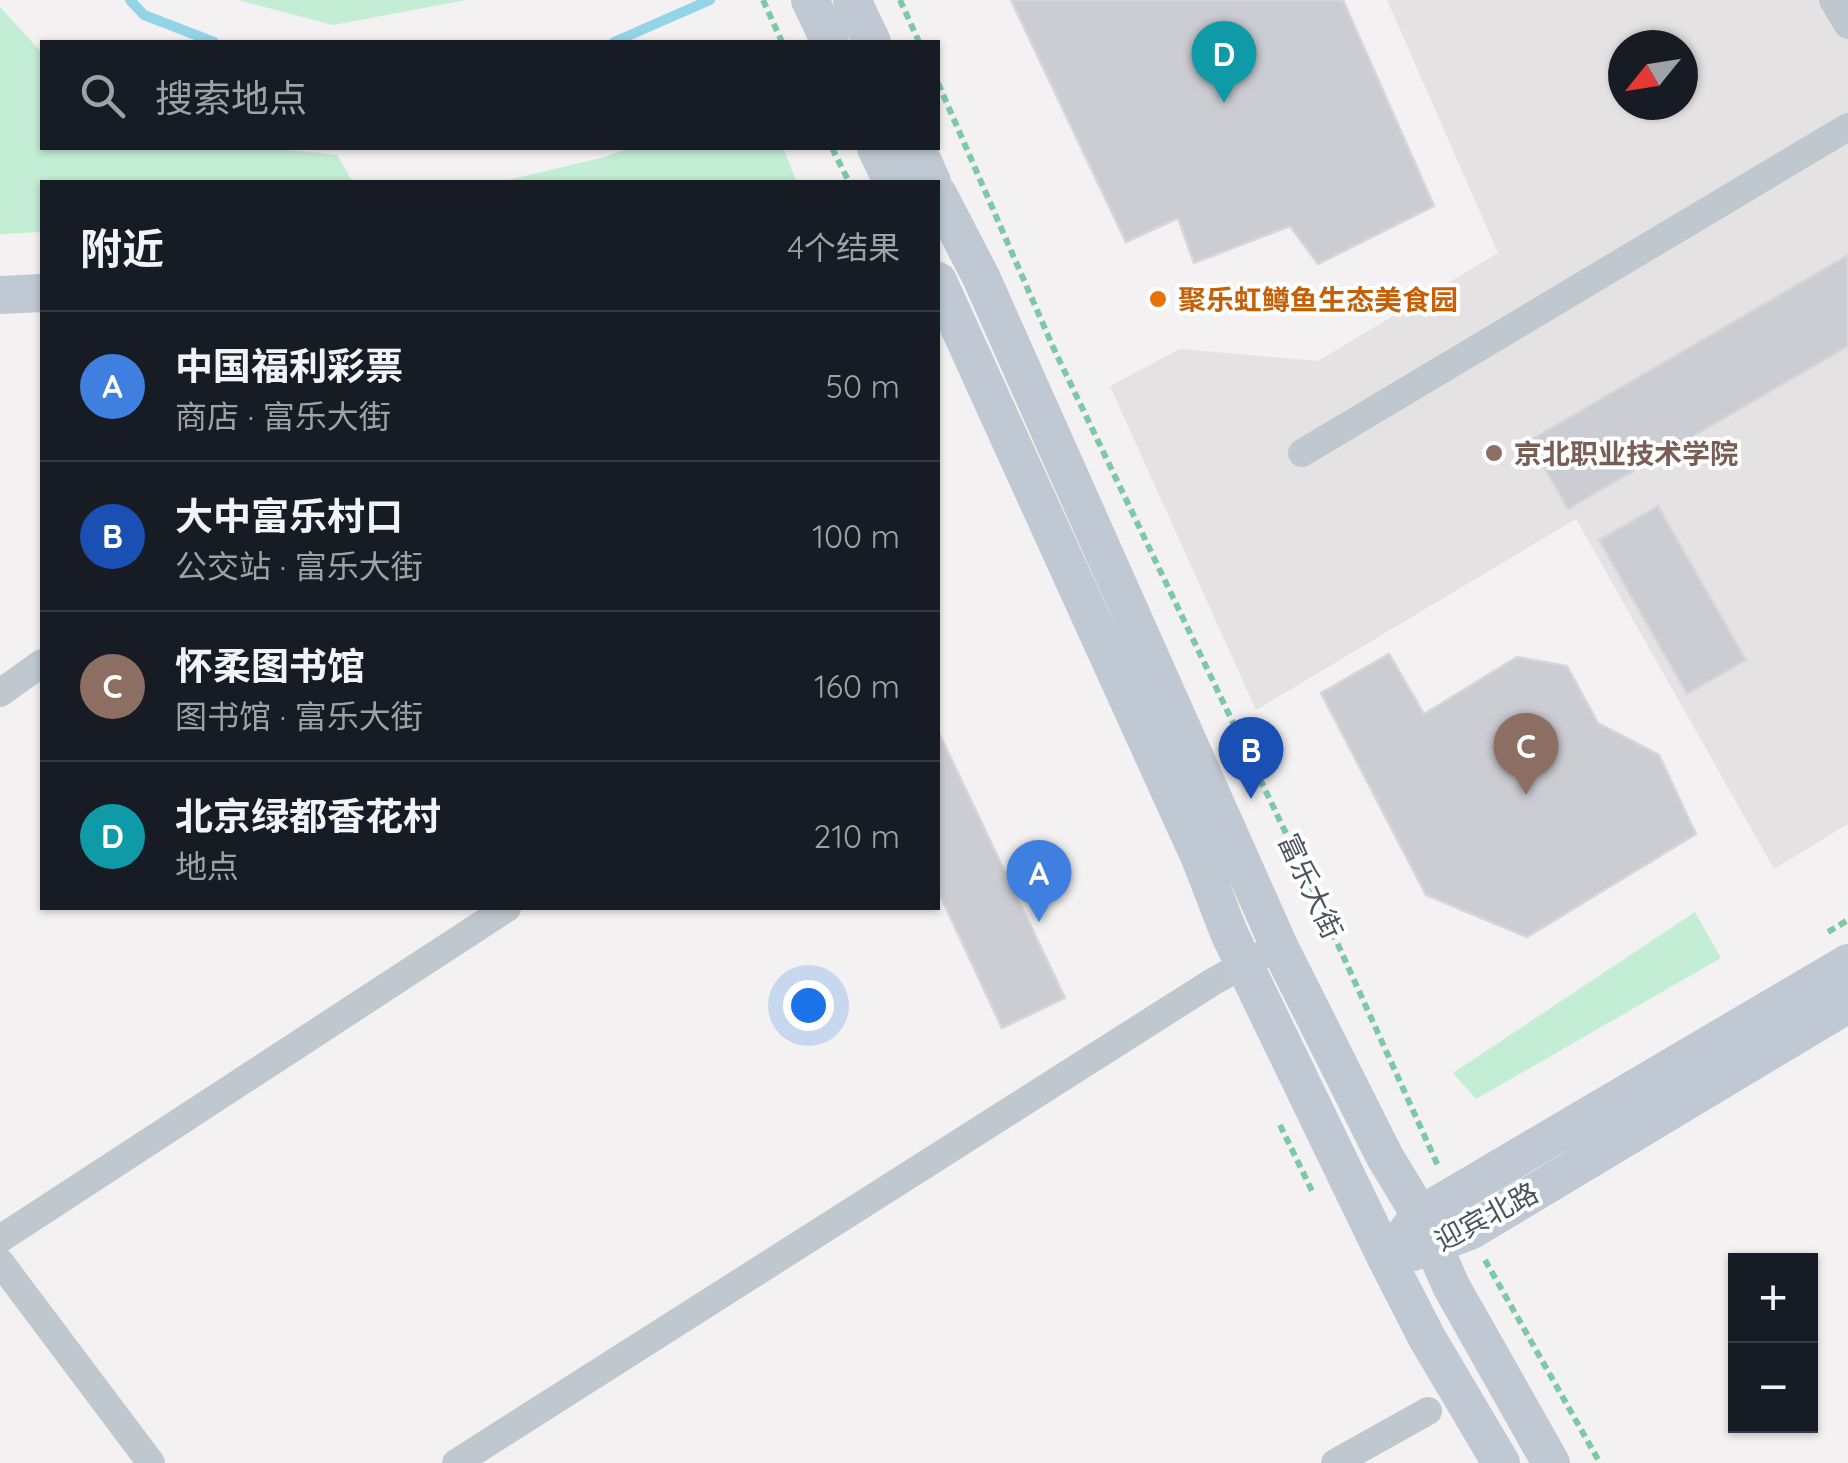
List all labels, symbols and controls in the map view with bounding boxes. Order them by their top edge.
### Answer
pin: D [1192,21,1256,103]
north arrow [1608,30,1698,120]
search box [40,40,940,150]
icon: search [75,68,130,123]
text: 搜索地点 [155,74,307,122]
text: 附近 [80,222,164,275]
text: 4个结果 [787,227,900,267]
place label: 聚乐虹鳟鱼生态美食园 [1178,282,1458,317]
marker: 聚乐虹鳟鱼生态美食园 [1147,288,1169,310]
text: 中国福利彩票 [175,342,403,390]
text: A [102,366,123,406]
text: 50 m [826,366,900,406]
text: 商店 · 富乐大街 [175,396,391,436]
place label: 京北职业技术学院 [1514,436,1738,471]
marker: 京北职业技术学院 [1483,442,1505,464]
text: 大中富乐村口 [175,492,403,540]
text: B [102,516,123,556]
text: 100 m [812,516,900,556]
text: 公交站 · 富乐大街 [175,546,423,586]
text: 怀柔图书馆 [175,642,365,690]
text: C [102,666,123,706]
text: 160 m [814,666,900,706]
text: 图书馆 · 富乐大街 [175,696,423,736]
pin: C [1494,712,1558,795]
pin: B [1218,716,1284,799]
text: 北京绿都香花村 [175,792,441,840]
text: D [101,816,124,856]
text: 210 m [813,816,900,856]
street label: 富乐大街 [1271,828,1351,944]
pin: A [1006,840,1072,922]
text: 地点 [175,846,239,886]
your location [783,980,834,1031]
street label: 迎宾北路 [1428,1174,1544,1258]
map controls [1728,1253,1818,1433]
button: + [1728,1253,1818,1343]
button: − [1728,1343,1818,1433]

